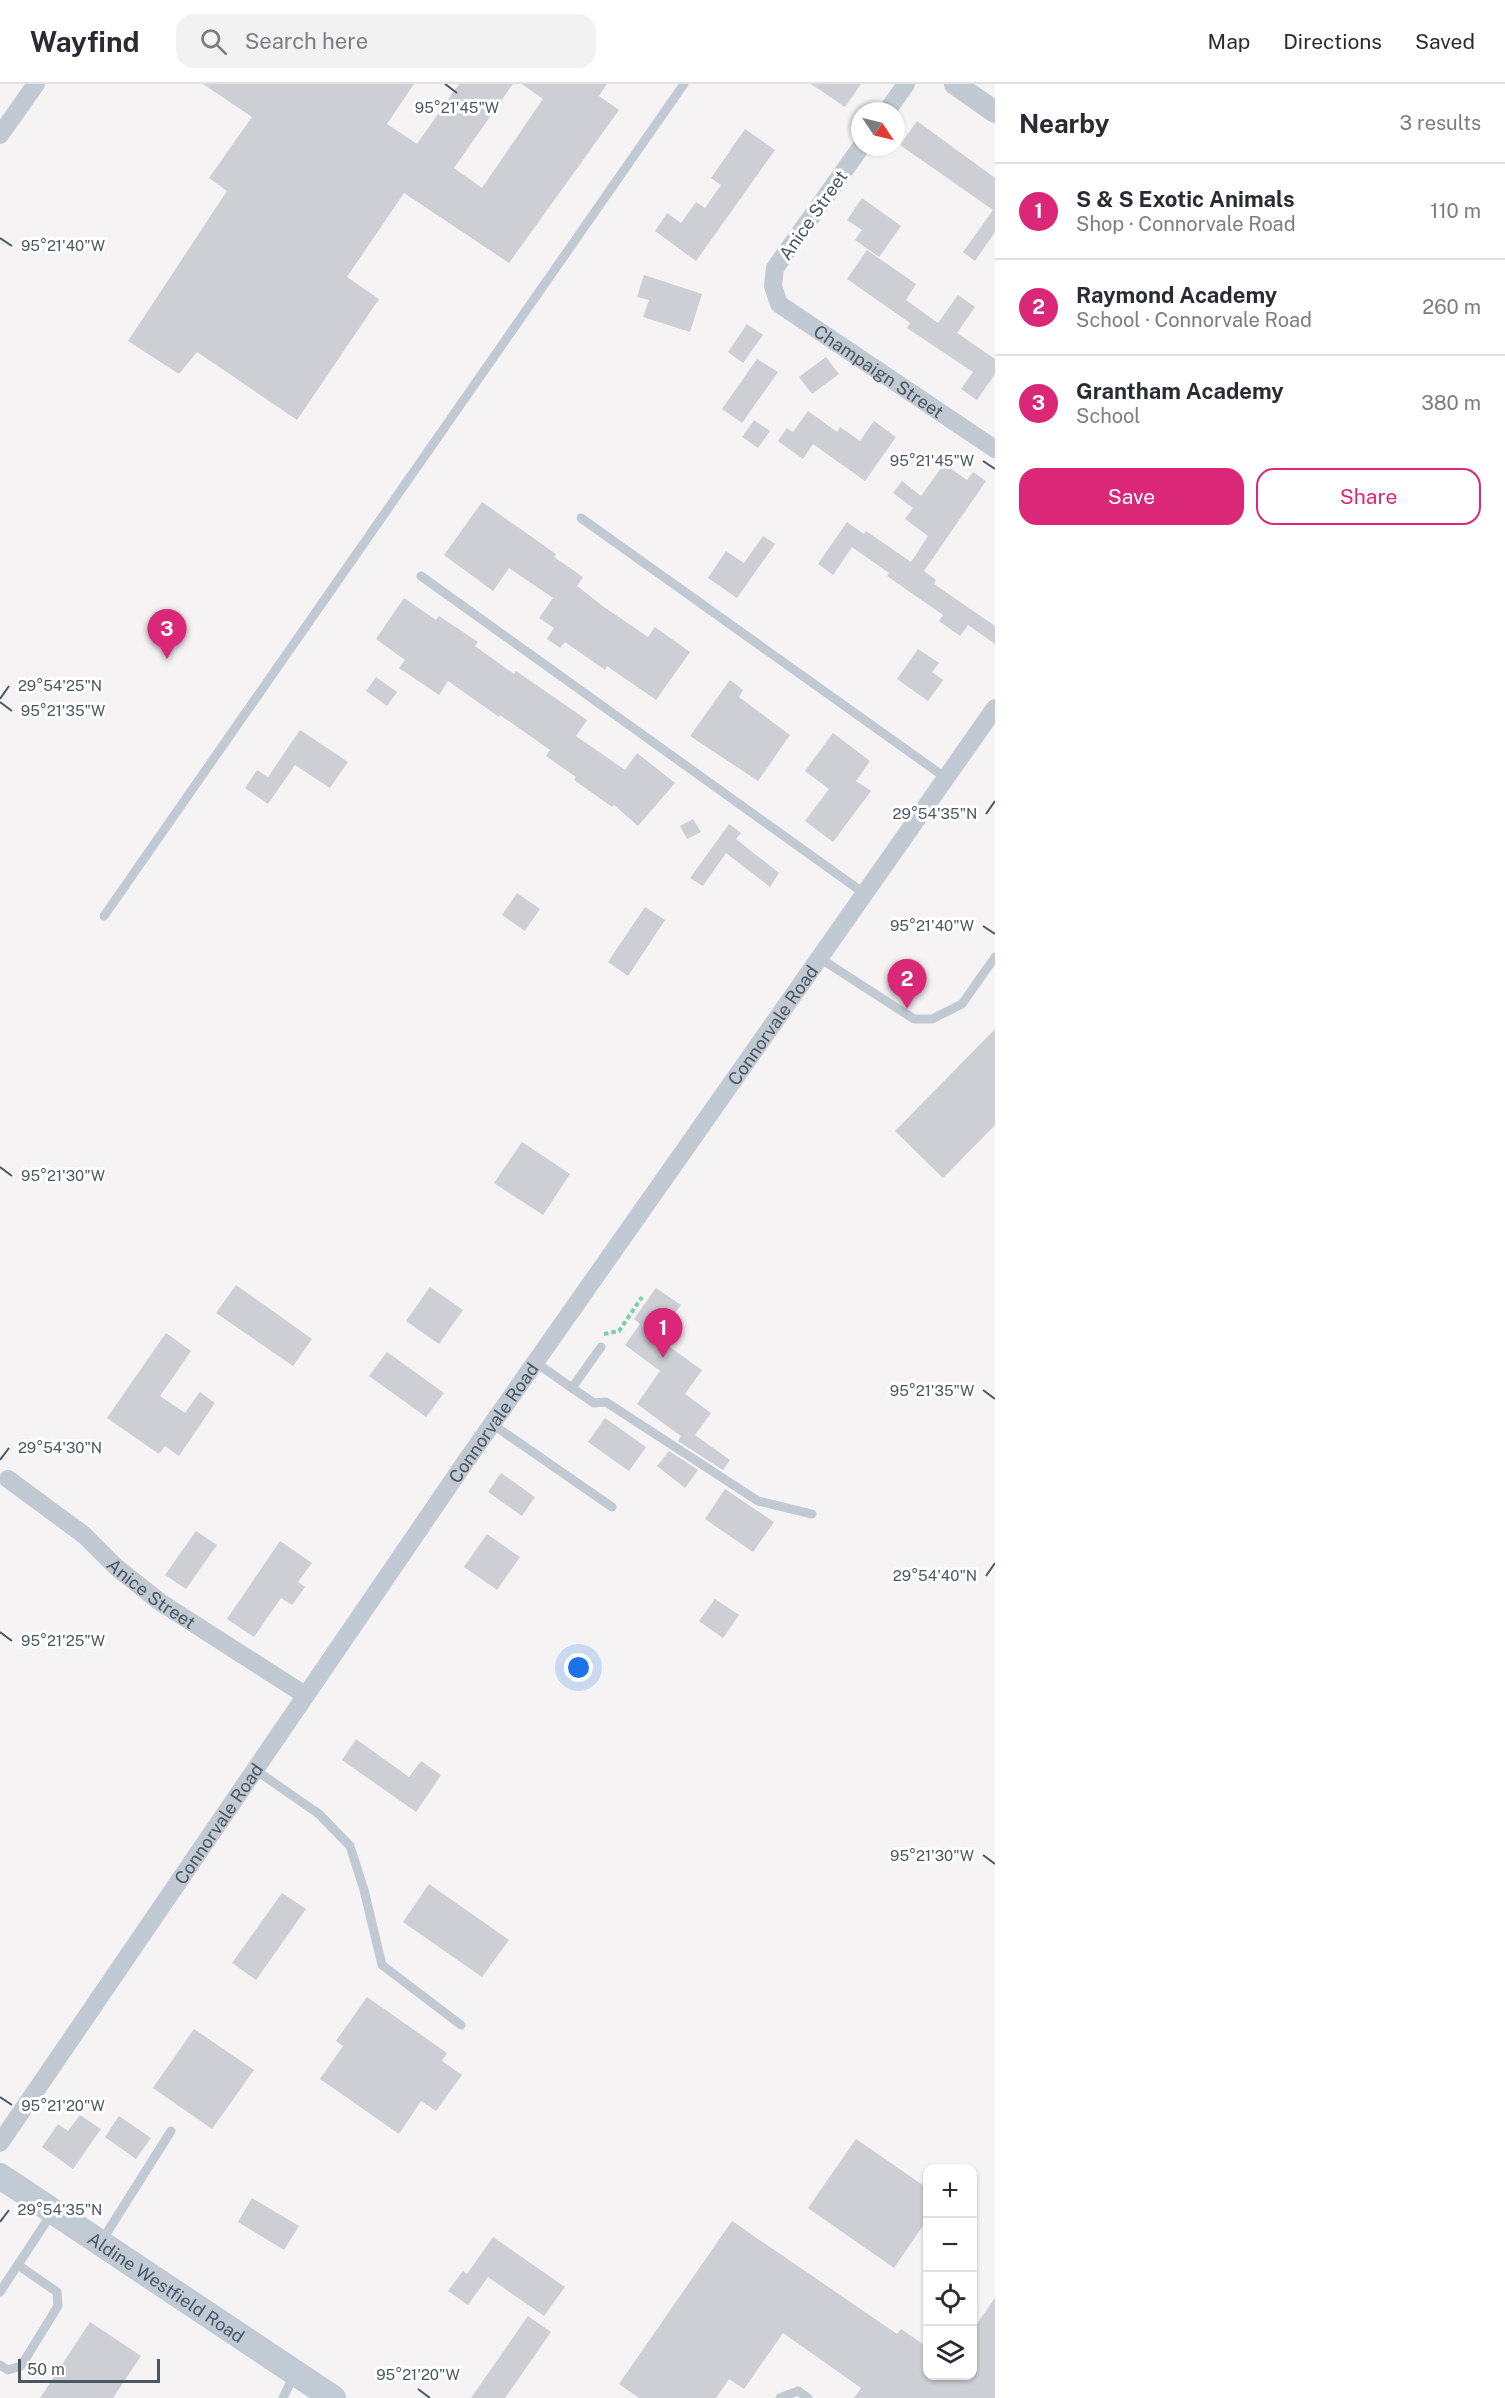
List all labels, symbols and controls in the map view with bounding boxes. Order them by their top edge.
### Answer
search box [176,14,596,68]
text: Wayfind [30,25,140,58]
icon: search [197,25,230,58]
text: Search here [245,28,368,54]
text: Map [1208,29,1250,54]
text: Directions [1283,29,1382,54]
text: Saved [1415,29,1475,54]
text: 95°21'45"W [415,99,499,116]
north arrow [851,102,905,156]
text: Nearby [1019,108,1109,139]
text: 3 results [1400,111,1481,135]
street label: Anice Street [774,166,852,264]
text: S & S Exotic Animals [1076,186,1295,212]
text: 1 [1034,199,1043,223]
text: 110 m [1430,199,1481,223]
text: Shop · Connorvale Road [1076,212,1296,236]
text: 95°21'40"W [21,237,105,254]
text: Raymond Academy [1076,282,1277,308]
text: 2 [1032,295,1045,319]
text: 260 m [1422,295,1481,319]
text: School · Connorvale Road [1076,308,1312,332]
street label: Champaign Street [810,320,948,422]
text: Grantham Academy [1076,378,1284,404]
text: 3 [1032,391,1045,415]
text: 380 m [1421,391,1481,415]
text: School [1076,404,1140,428]
text: 95°21'45"W [890,452,974,469]
button: Save [1019,468,1244,525]
button: Share [1256,468,1481,525]
pin: 3 [148,610,186,659]
text: 29°54'25"N [18,677,102,694]
text: 95°21'35"W [21,702,105,719]
text: 29°54'35"N [893,805,977,822]
text: 95°21'40"W [890,917,974,934]
pin: 2 [888,960,926,1009]
street label: Connorvale Road [723,961,822,1089]
text: 95°21'30"W [21,1167,105,1184]
pin: 1 [644,1308,682,1358]
street label: Connorvale Road [444,1358,542,1487]
text: 95°21'35"W [890,1382,974,1399]
text: 29°54'30"N [18,1439,102,1456]
street label: Anice Street [103,1554,200,1633]
text: 29°54'40"N [893,1567,977,1584]
text: 95°21'25"W [21,1632,105,1649]
your location [564,1653,593,1682]
street label: Connorvale Road [170,1759,267,1888]
text: 95°21'30"W [890,1847,974,1864]
text: 95°21'20"W [21,2097,105,2114]
map controls [923,2164,977,2380]
button: + [923,2164,977,2218]
text: 29°54'35"N [18,2201,102,2218]
button: − [923,2218,977,2272]
street label: Aldine Westfield Road [84,2227,249,2347]
button: locate [923,2272,977,2326]
button: layers [923,2326,977,2380]
scale bar [18,2356,160,2384]
text: 50 m [27,2360,65,2379]
text: 95°21'20"W [376,2366,460,2383]

